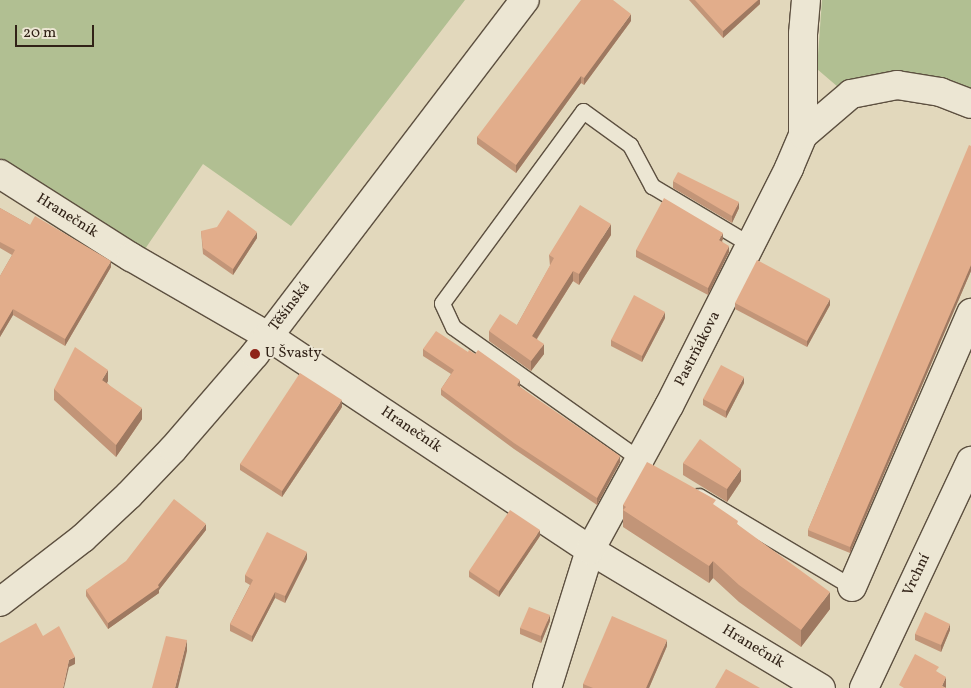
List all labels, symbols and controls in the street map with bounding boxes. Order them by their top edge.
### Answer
scale bar [18,15,96,47]
text: 20 m [23,23,56,44]
street label: Hranečník [33,190,101,242]
street label: Těšínská [266,279,314,335]
street label: Pastrňákova [671,308,725,390]
place label: U Švasty [265,345,322,363]
marker: U Švasty [249,348,261,360]
street label: Hranečník [377,403,445,457]
street label: Vrchní [899,551,935,599]
street label: Hranečník [719,621,787,673]

